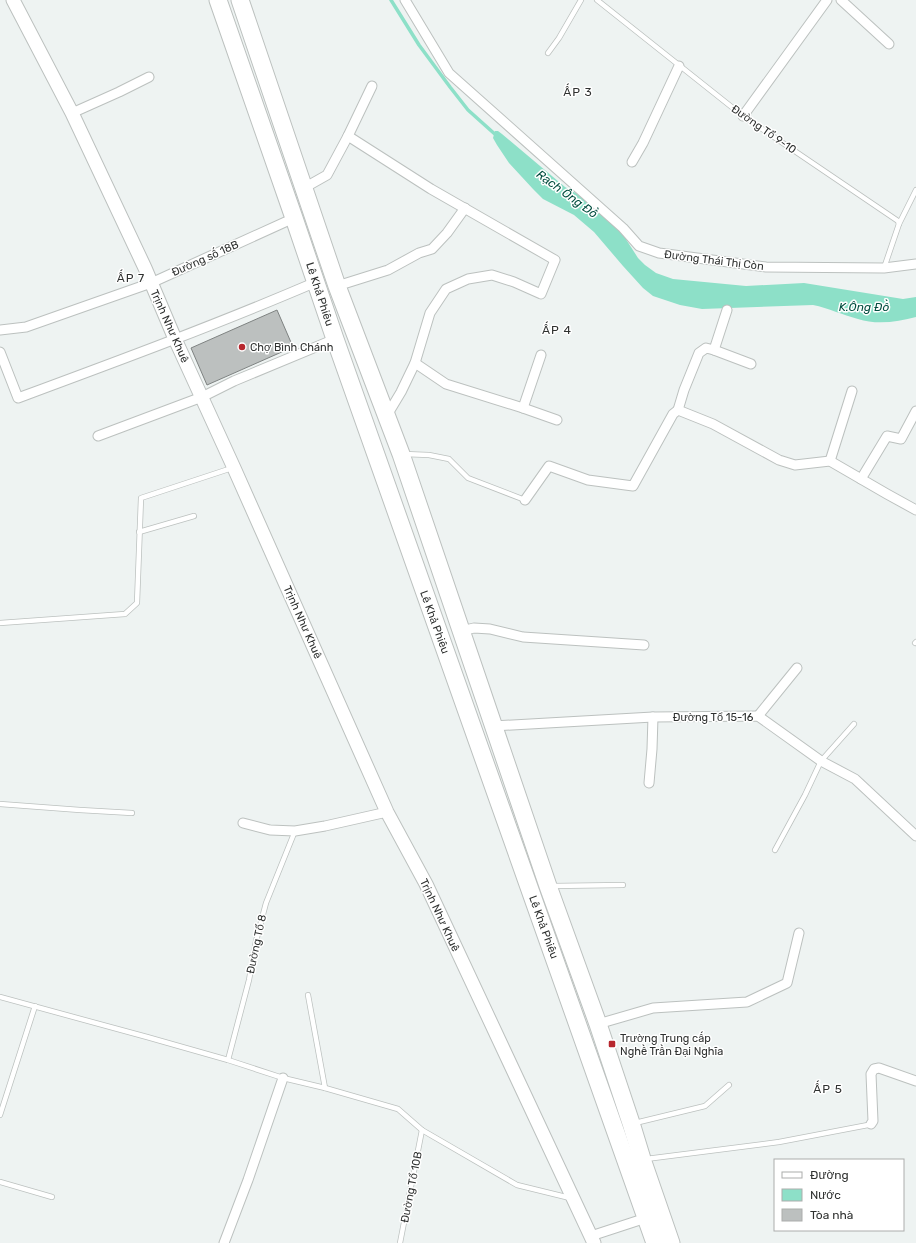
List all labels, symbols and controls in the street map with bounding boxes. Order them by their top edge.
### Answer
district label: ẤP 3 [563,83,593,99]
street label: Đường Tổ 9-10 [729,102,799,157]
water label: Rạch Ông Đồ [534,167,601,221]
street label: Đường số 18B [169,237,241,279]
street label: Đường Thái Thị Còn [663,248,764,273]
street label: Lê Khả Phiêu [303,261,336,328]
district label: ẤP 7 [117,269,145,285]
street label: Trịnh Như Khuê [148,288,191,365]
water label: K.Ông Đồ [839,299,889,314]
district label: ẤP 4 [542,321,572,337]
place label: Chợ Bình Chánh [250,341,333,354]
marker: Chợ Bình Chánh [237,342,247,352]
street label: Trịnh Như Khuê [281,584,324,661]
street label: Lê Khả Phiêu [417,589,452,656]
street label: Đường Tổ 15-16 [673,711,754,724]
street label: Trịnh Như Khuê [417,877,462,954]
street label: Lê Khả Phiêu [526,894,561,961]
street label: Đường Tổ 8 [244,913,269,975]
place label: Trường Trung cấp Nghề Trần Đại Nghĩa [620,1031,723,1058]
marker: Trường Trung cấp Nghề Trần Đại Nghĩa [607,1039,617,1049]
district label: ẤP 5 [813,1080,843,1096]
street label: Đường Tổ 10B [398,1150,425,1224]
legend [774,1159,904,1231]
text: Đường [810,1168,849,1182]
text: Nước [810,1188,841,1202]
text: Tòa nhà [810,1208,853,1222]

